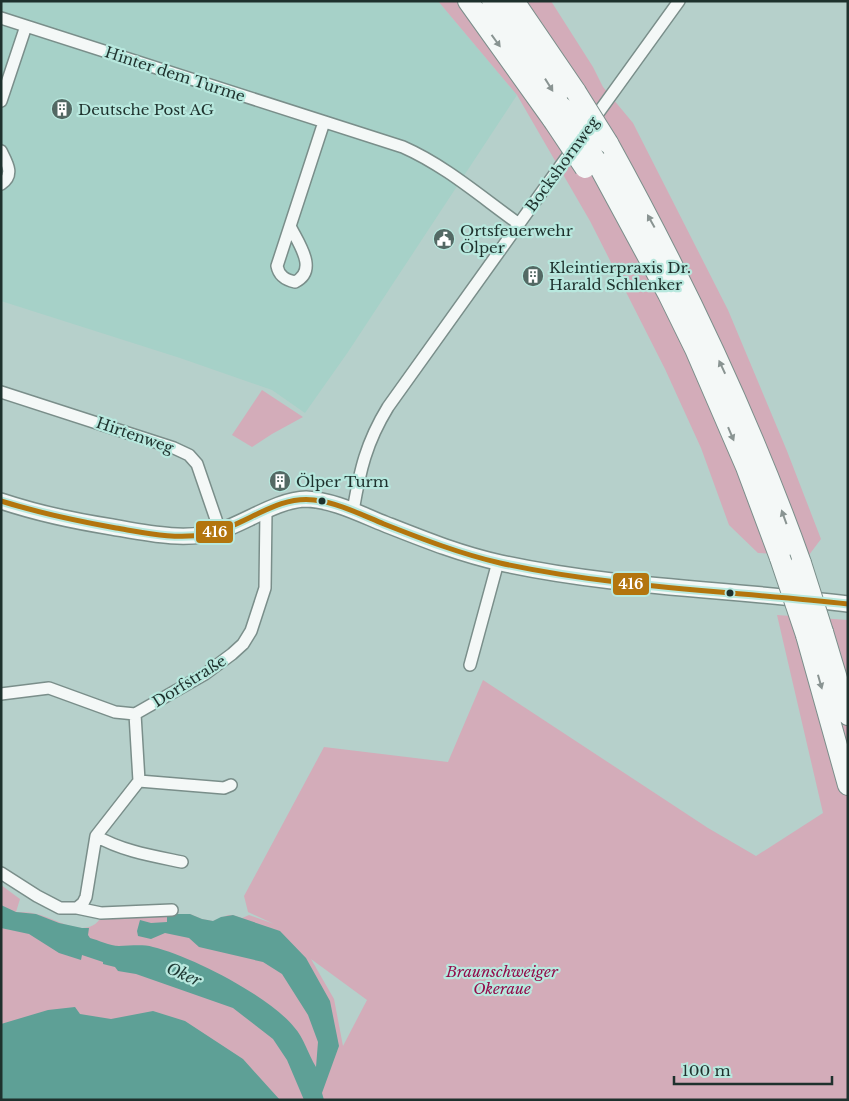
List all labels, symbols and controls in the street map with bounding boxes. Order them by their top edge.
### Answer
one-way arrow [491,34,502,47]
street label: Hinter dem Turme [102,42,248,106]
one-way arrow [545,79,554,92]
building icon: Deutsche Post AG [50,97,74,121]
place label: Deutsche Post AG [78,100,214,119]
street label: Bockshornweg [521,112,603,215]
one-way arrow [646,215,655,228]
place label: Ortsfeuerwehr Ölper [460,221,574,257]
public building icon: Ortsfeuerwehr Ölper [432,227,456,251]
place label: Kleintierpraxis Dr. Harald Schlenker [549,258,691,294]
building icon: Kleintierpraxis Dr. Harald Schlenker [521,264,545,288]
one-way arrow [718,360,726,374]
street label: Hirtenweg [94,413,177,457]
one-way arrow [728,427,736,441]
building icon: Ölper Turm [268,469,292,493]
place label: Ölper Turm [296,472,389,491]
unlabelled marker [317,496,327,506]
one-way arrow [780,510,787,525]
line badge: 416 [195,520,234,544]
text: 416 [203,523,227,541]
line badge: 416 [612,572,650,596]
text: 416 [619,575,643,593]
unlabelled marker [725,588,735,598]
street label: Dorfstraße [149,651,229,711]
one-way arrow [816,675,824,690]
water label: Oker [164,958,205,990]
park label: Braunschweiger Okeraue [445,962,559,998]
scale bar [674,1054,832,1086]
text: 100 m [682,1061,731,1080]

